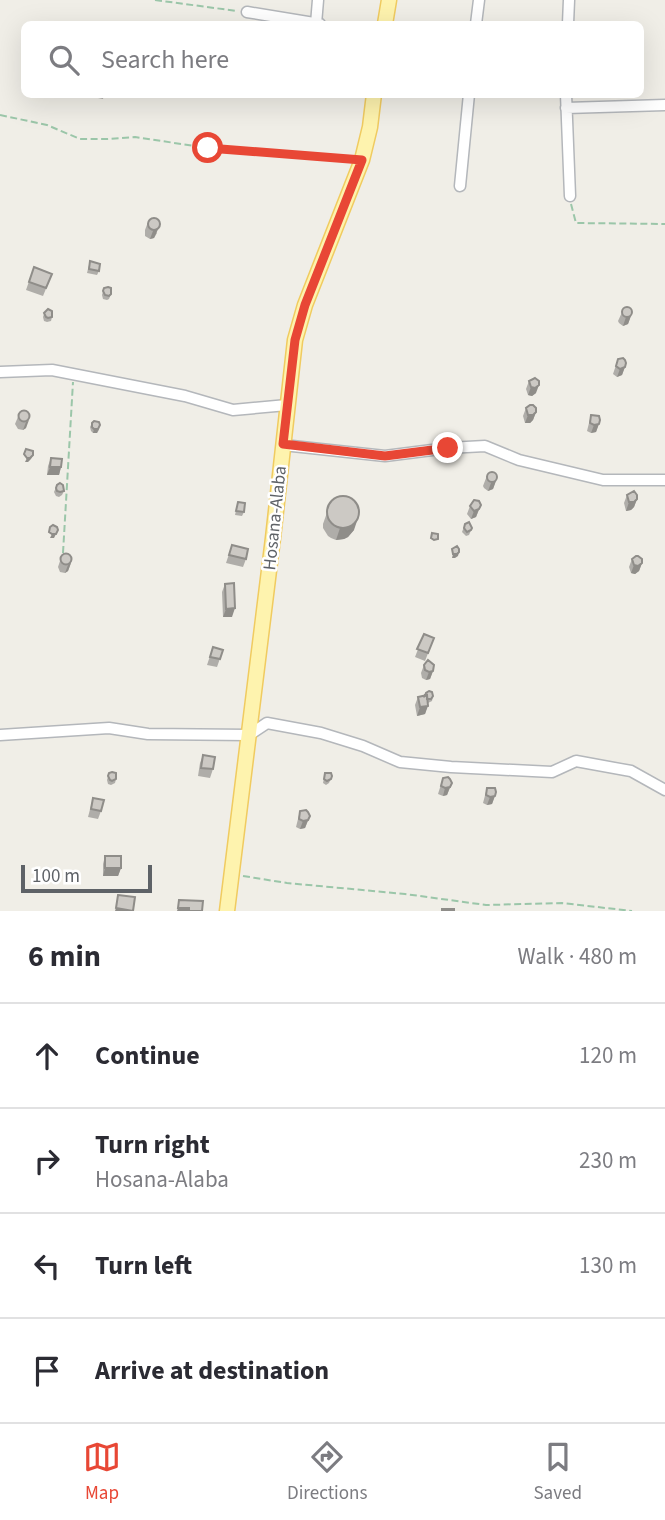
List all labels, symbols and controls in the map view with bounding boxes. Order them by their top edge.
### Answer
search box [21,21,644,98]
icon: search [45,41,83,79]
text: Search here [101,41,229,78]
route start [192,132,223,163]
route end [432,432,463,463]
street label: Hosana-Alaba [257,465,293,571]
scale bar [21,862,152,894]
text: 100 m [32,863,80,890]
text: 6 min [28,935,101,978]
text: Walk · 480 m [518,940,637,973]
icon: ahead [28,1037,66,1075]
text: Continue [95,1037,200,1074]
text: 120 m [579,1039,637,1072]
text: Turn right [95,1126,210,1163]
icon: right [28,1142,66,1180]
text: 230 m [579,1144,637,1177]
text: Hosana-Alaba [95,1163,229,1196]
icon: left [28,1247,66,1285]
text: Turn left [95,1247,192,1284]
text: 130 m [579,1249,637,1282]
icon: arrive [28,1352,66,1390]
text: Arrive at destination [95,1352,329,1389]
tab: Map [83,1438,121,1507]
tab: Directions [287,1438,367,1507]
tab: Saved [533,1438,582,1507]

